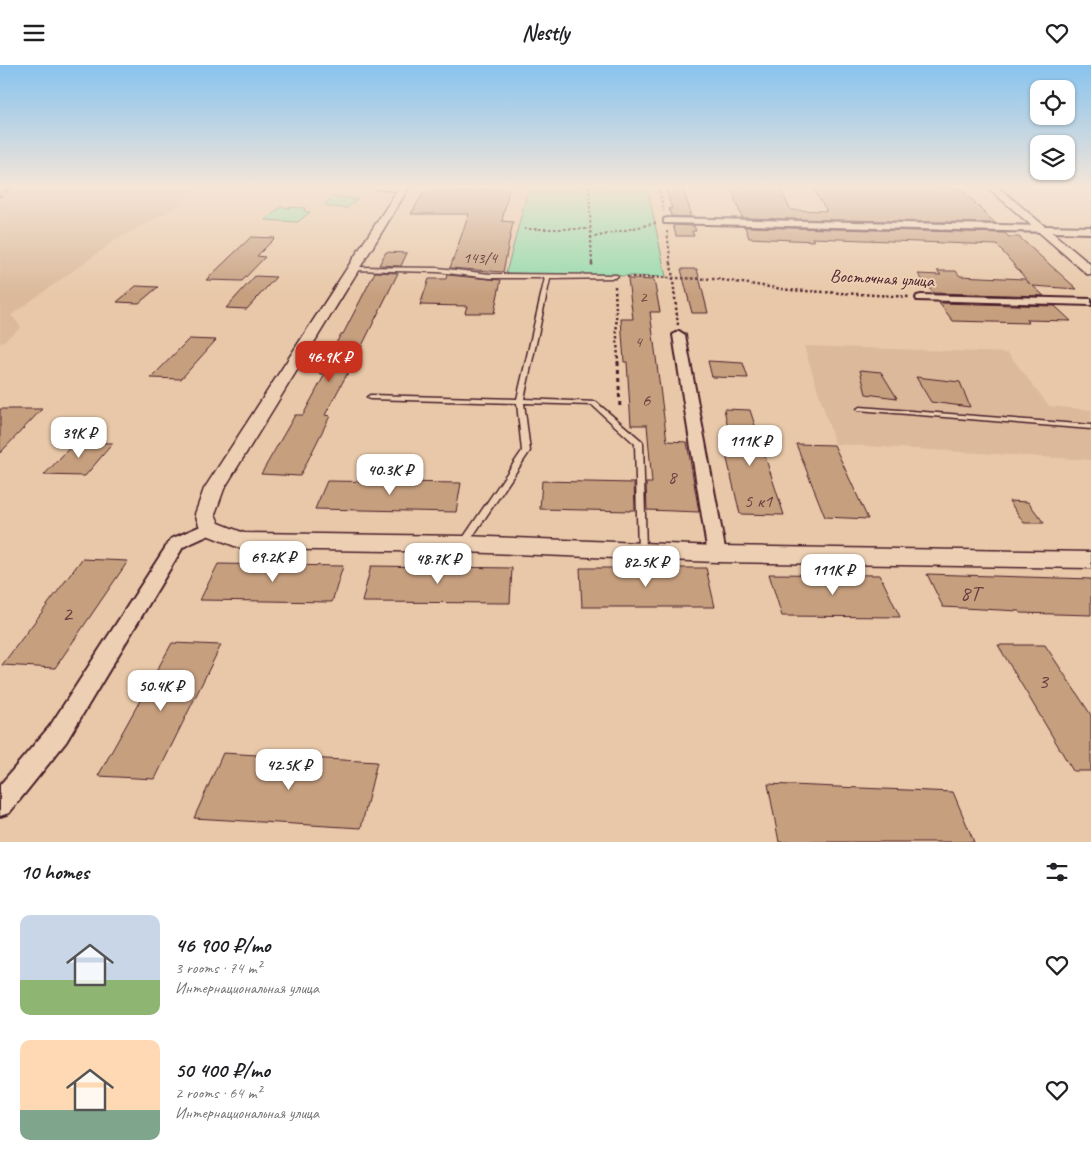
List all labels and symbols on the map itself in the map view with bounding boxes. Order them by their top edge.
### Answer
house number: 143/4 [463,248,499,268]
street label: Восточная улица [829,264,936,292]
house number: 2 [639,287,648,307]
house number: 4 [634,332,643,352]
pin: 46.9K ₽ [283,341,375,383]
house number: 6 [642,388,652,412]
pin: 39K ₽ [44,417,114,459]
pin: 111K ₽ [709,425,791,467]
pin: 40.3K ₽ [344,453,436,496]
house number: 8 [668,465,679,489]
house number: 5 к1 [744,489,774,513]
pin: 69.2K ₽ [227,541,319,583]
pin: 48.7K ₽ [392,543,484,585]
pin: 82.5K ₽ [600,545,692,588]
pin: 111K ₽ [792,553,874,596]
house number: 8Т [960,579,985,607]
house number: 2 [62,600,74,628]
house number: 3 [1038,667,1050,695]
pin: 50.4K ₽ [115,669,207,712]
pin: 42.5K ₽ [243,749,335,791]

